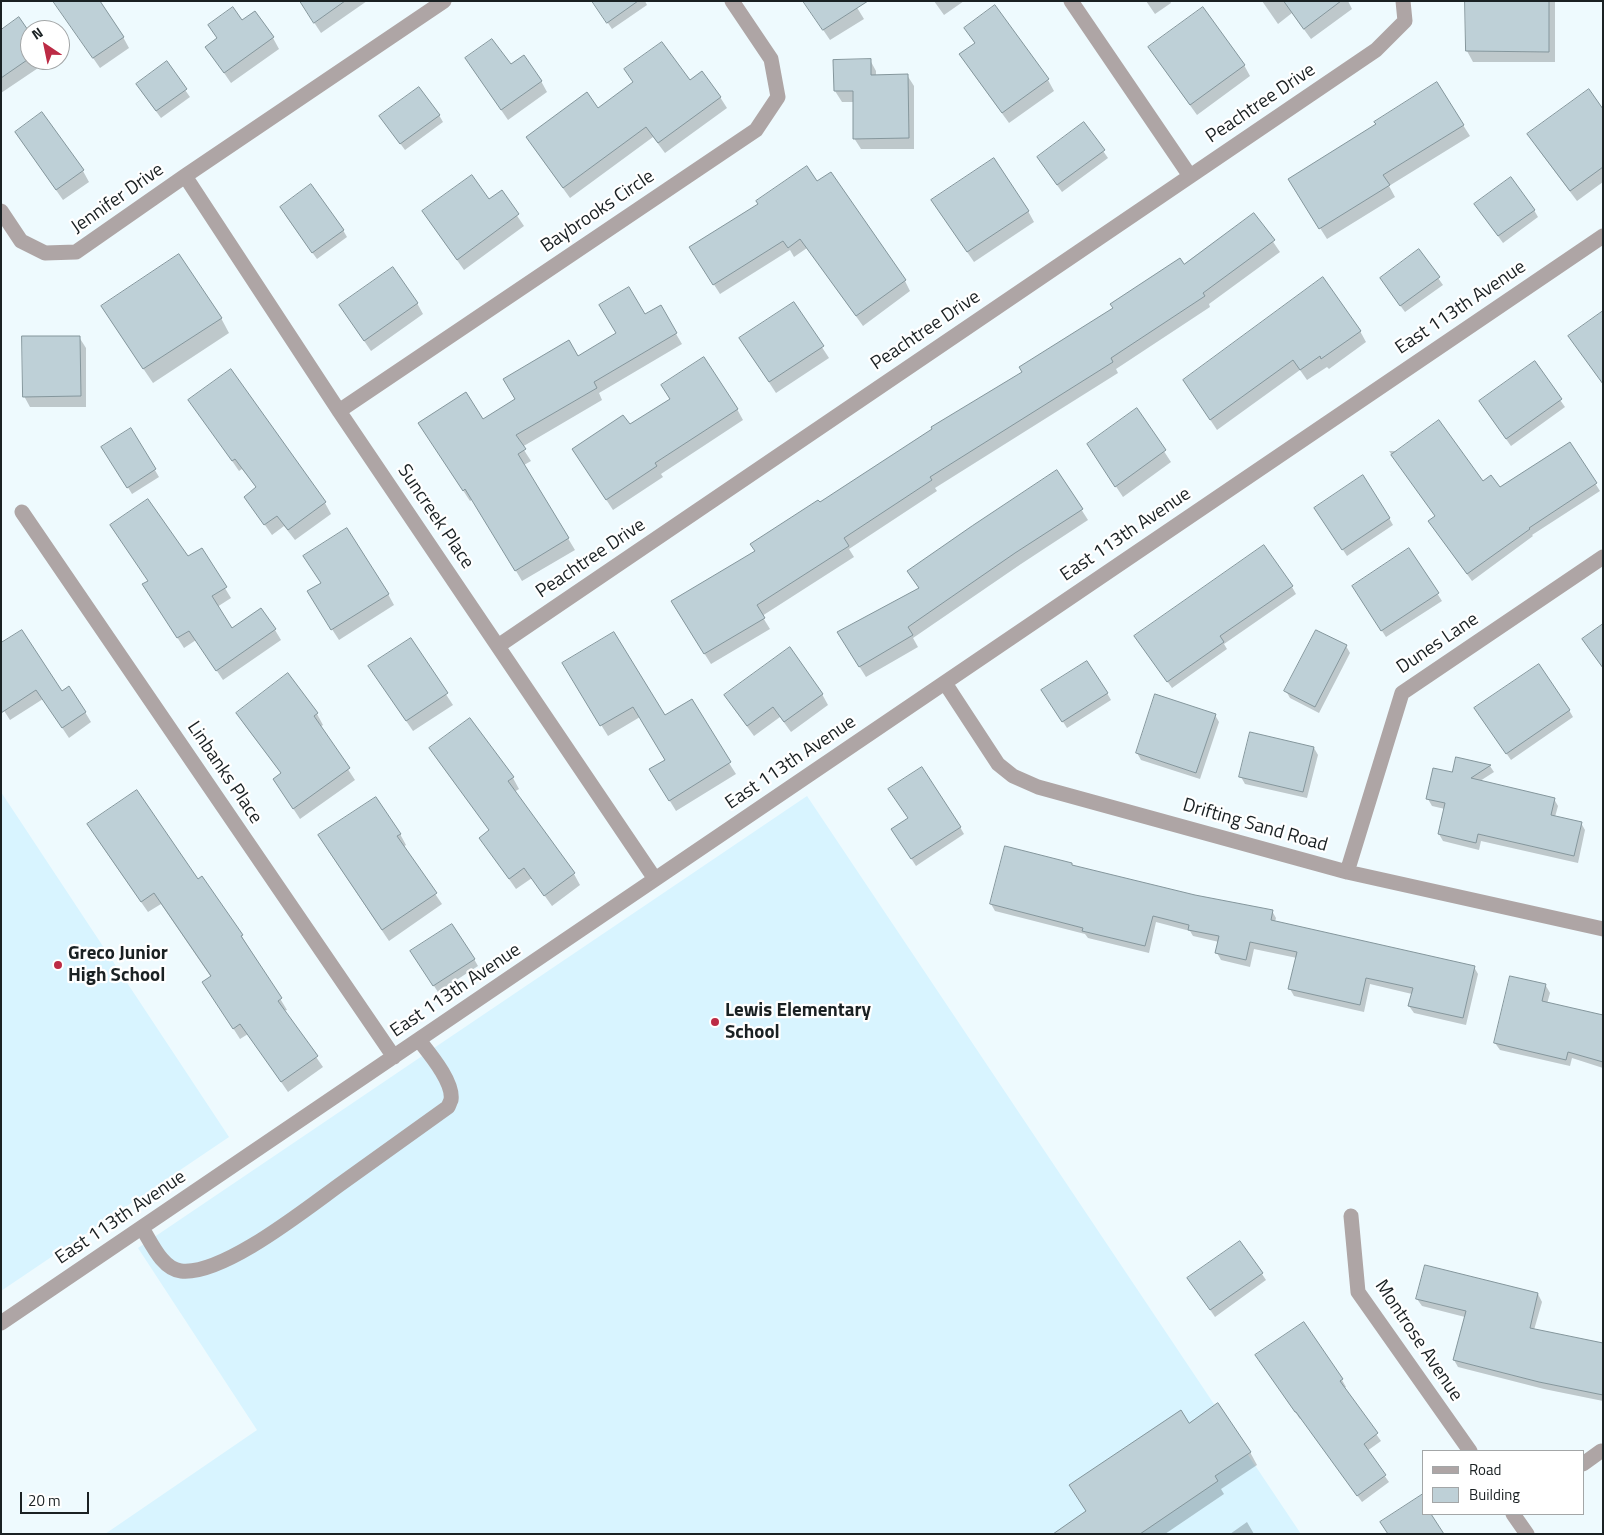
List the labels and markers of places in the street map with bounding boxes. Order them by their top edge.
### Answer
place label: Greco Junior High School [68,943,168,987]
marker: Greco Junior High School [52,959,64,971]
place label: Lewis Elementary School [725,1000,871,1044]
marker: Lewis Elementary School [709,1016,721,1028]

